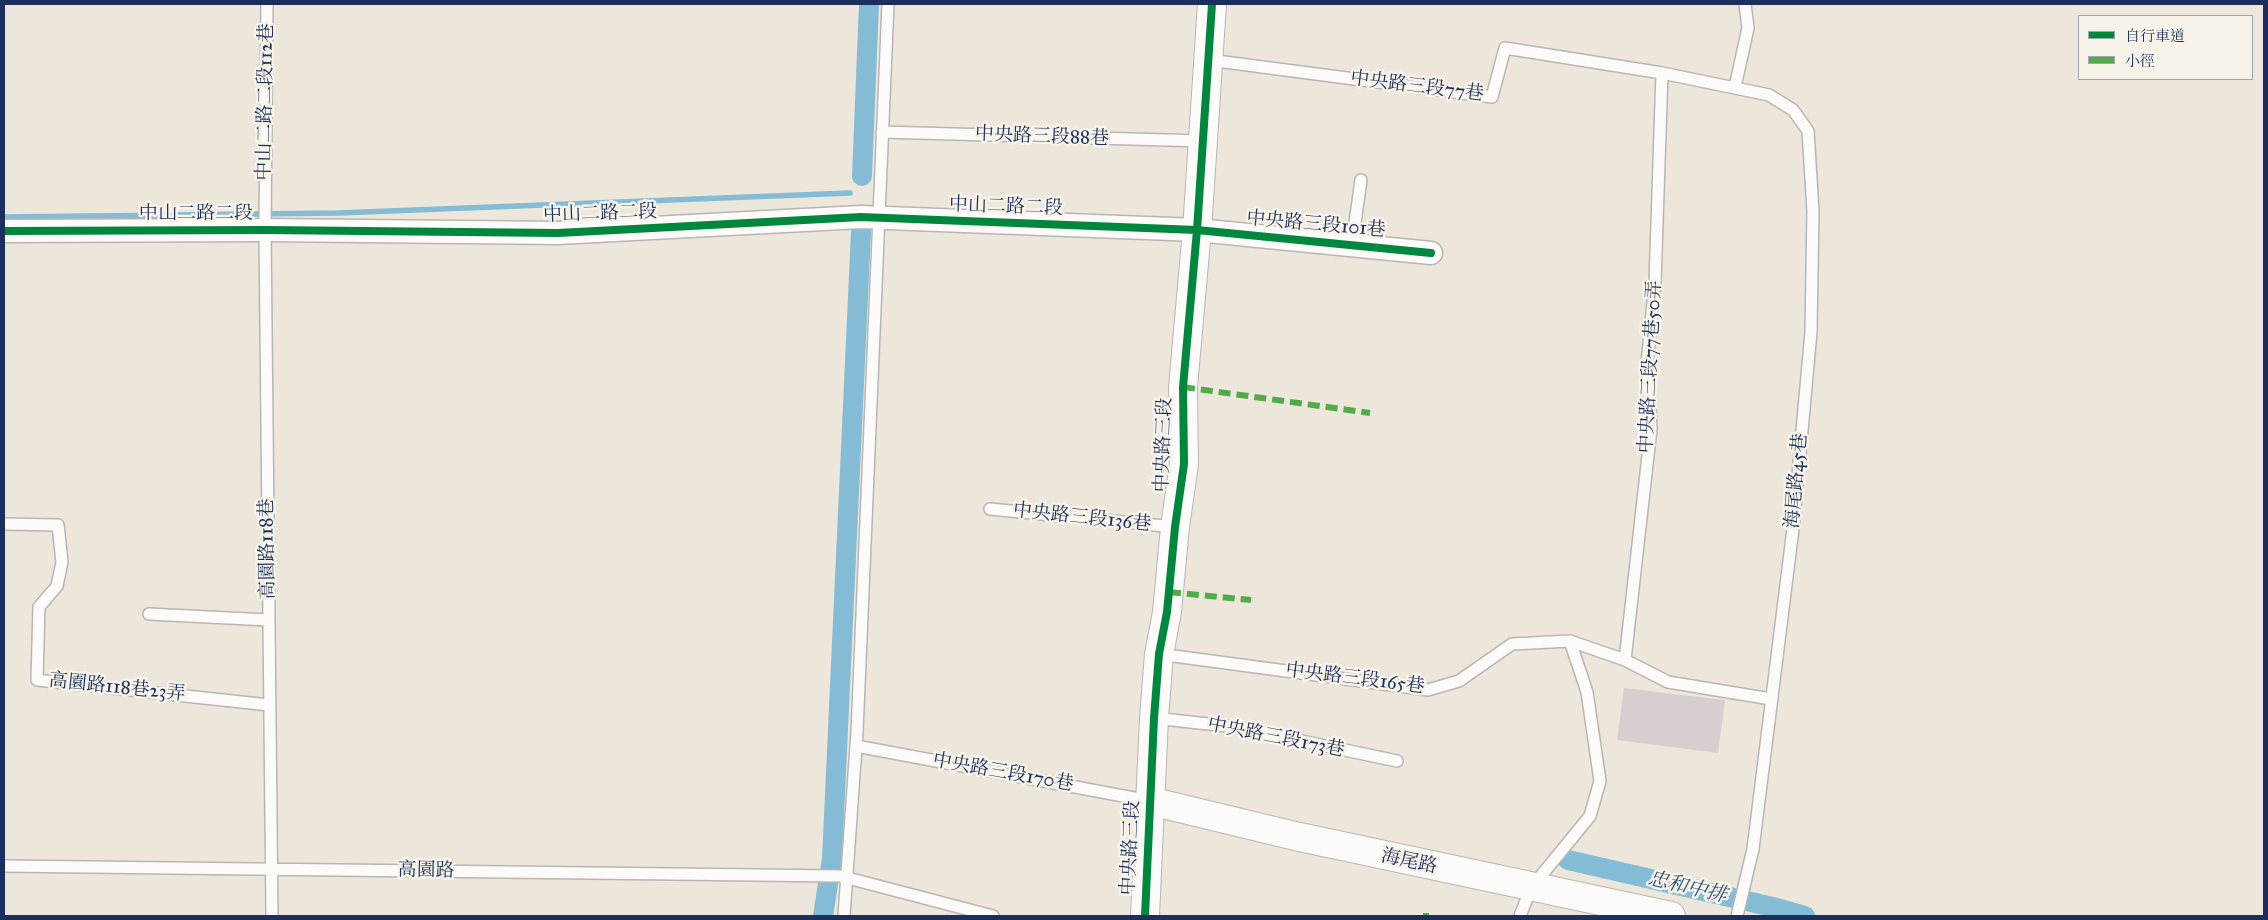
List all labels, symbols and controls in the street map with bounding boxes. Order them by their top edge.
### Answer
legend [2078,15,2253,80]
street label: 中山二路二段112巷 [253,23,279,181]
text: 自行車道 [2125,27,2185,45]
text: 小徑 [2125,52,2155,70]
street label: 中央路三段77巷 [1349,68,1485,106]
street label: 中央路三段88巷 [975,123,1109,151]
street label: 中山二路二段 [949,194,1063,220]
street label: 中山二路二段 [543,201,657,227]
street label: 中山二路二段 [139,203,253,225]
street label: 中央路三段101巷 [1245,208,1387,242]
street label: 中央路三段77巷50弄 [1635,280,1667,454]
street label: 中央路三段 [1151,397,1177,493]
street label: 海尾路45巷 [1781,432,1813,530]
street label: 高園路118巷 [256,498,280,600]
street label: 中央路三段136巷 [1012,499,1152,537]
street label: 中央路三段165巷 [1284,659,1426,699]
street label: 高園路118巷23弄 [48,669,186,707]
street label: 中央路三段173巷 [1205,714,1347,762]
street label: 中央路三段170巷 [931,749,1075,797]
street label: 中央路三段 [1117,800,1145,896]
street label: 海尾路 [1379,845,1439,879]
street label: 高園路 [397,859,455,883]
water label: 忠和中排 [1645,867,1729,909]

